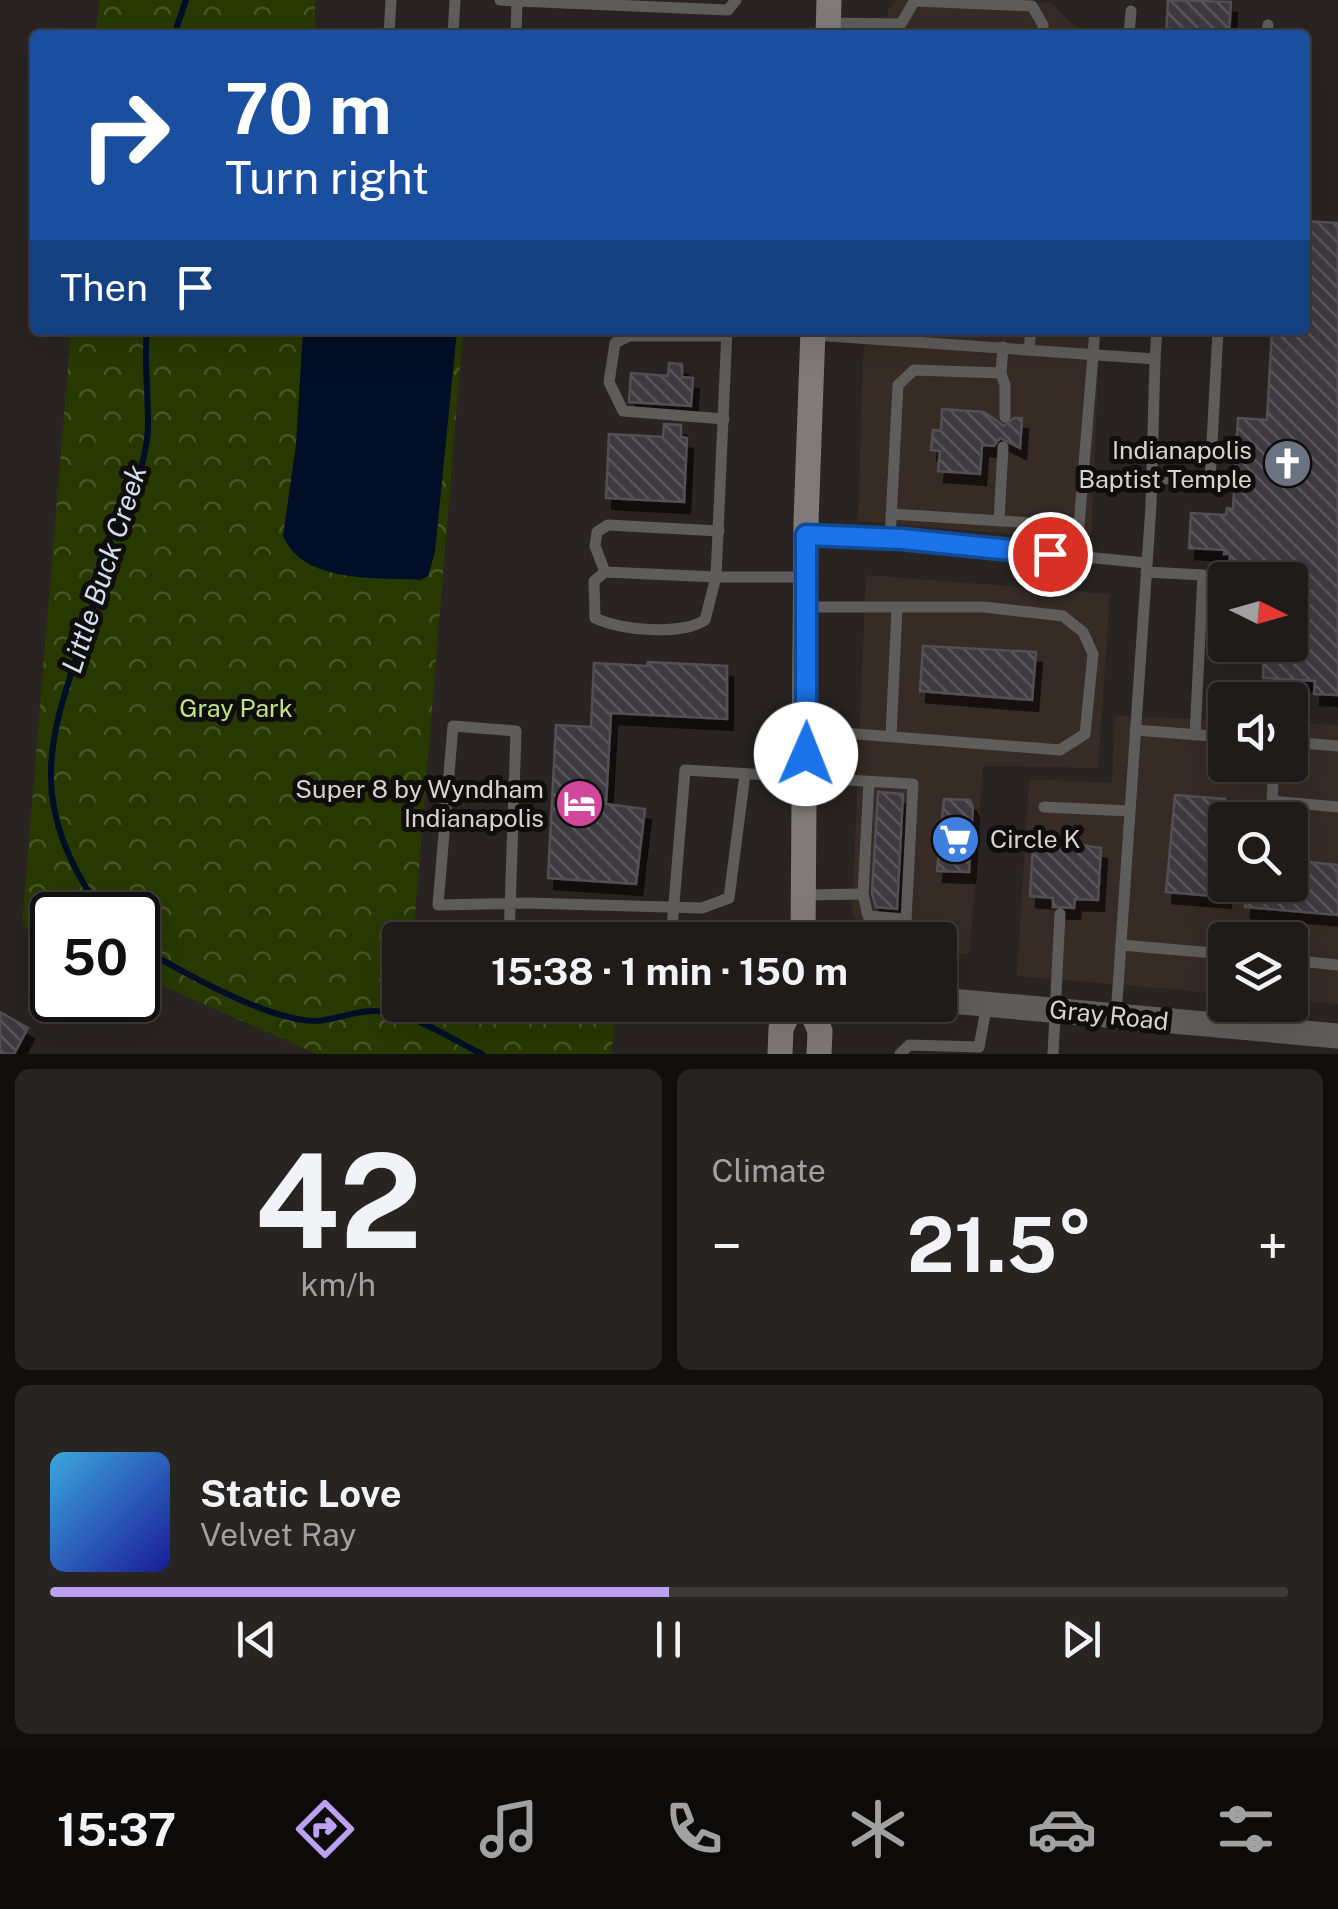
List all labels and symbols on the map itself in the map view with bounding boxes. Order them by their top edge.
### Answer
place label: Indianapolis Baptist Temple [1078,435,1252,494]
church icon: Indianapolis Baptist Temple [1261,438,1313,490]
water label: Little Buck Creek [54,461,153,677]
pin [1008,512,1093,597]
north arrow [1208,562,1308,662]
park label: Gray Park [179,693,293,723]
position arrow [754,702,858,806]
place label: Super 8 by Wyndham Indianapolis [295,774,544,833]
hotel icon: Super 8 by Wyndham Indianapolis [553,777,605,829]
supermarket icon: Circle K [929,813,981,865]
place label: Circle K [990,824,1081,854]
speed limit sign: 50 [30,892,160,1022]
street label: Gray Road [1048,994,1170,1036]

